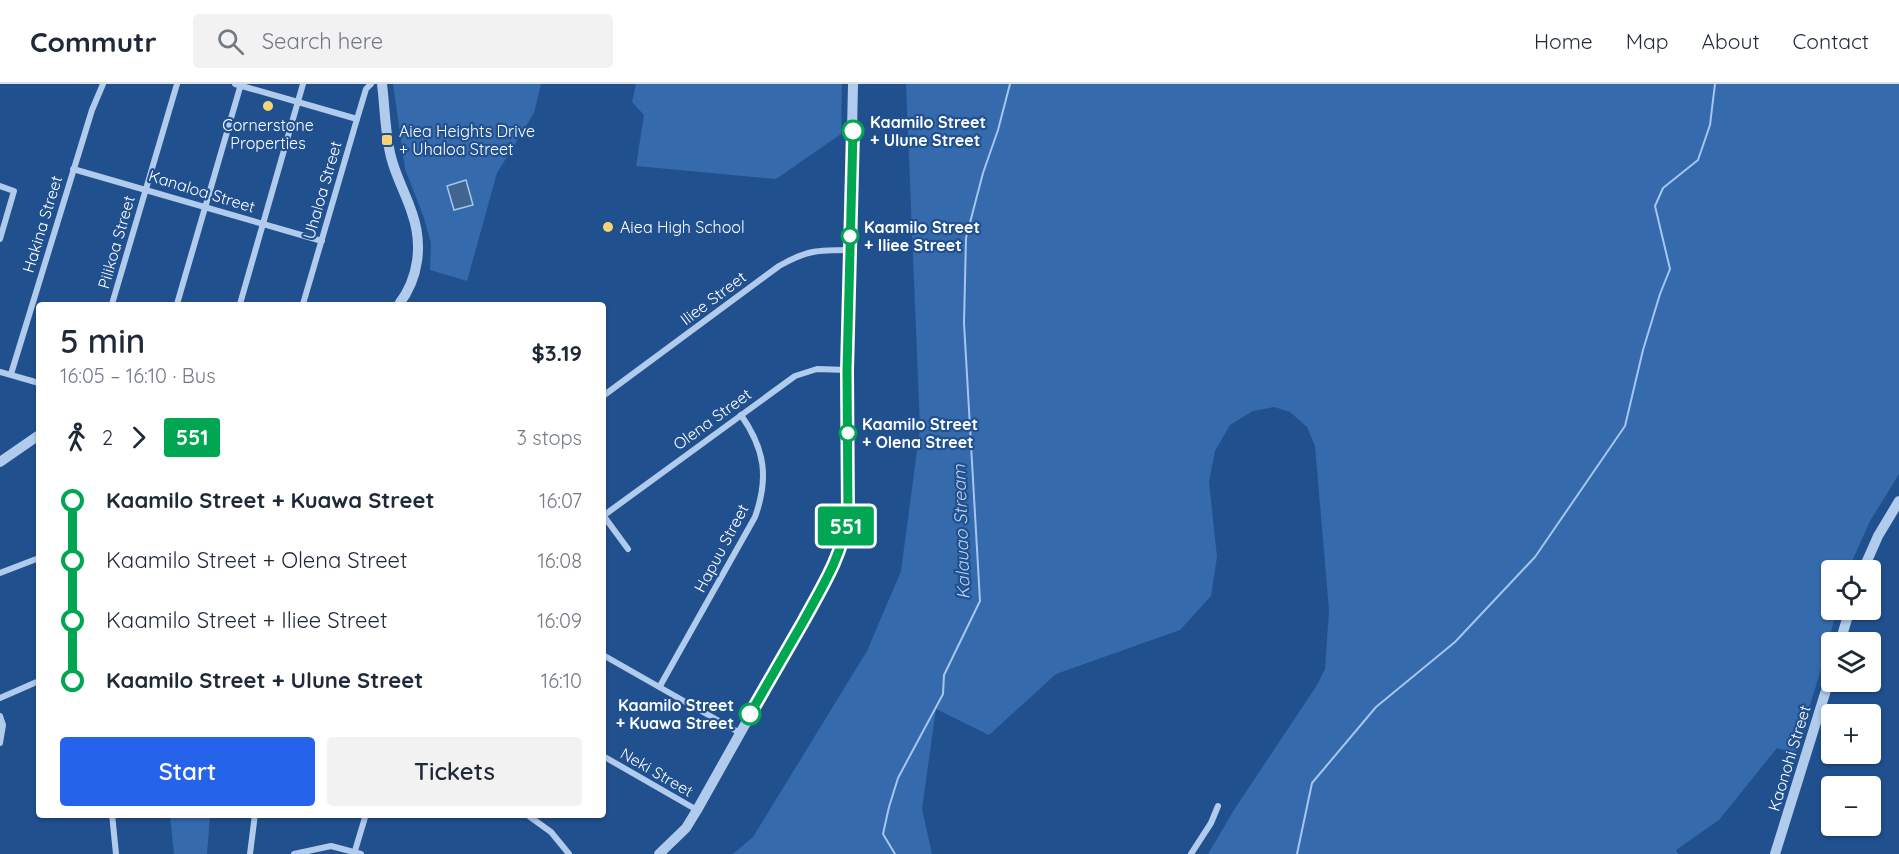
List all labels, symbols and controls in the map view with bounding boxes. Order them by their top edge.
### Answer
search box [193,14,613,68]
text: Commutr [30,24,157,59]
icon: search [214,25,247,58]
text: Search here [262,27,383,55]
text: Home [1534,28,1593,54]
text: Map [1626,28,1669,54]
text: About [1702,28,1760,54]
text: Contact [1793,28,1869,54]
marker: Cornerstone Properties [261,99,275,113]
place label: Kaamilo Street + Ulune Street [870,112,986,150]
place label: Cornerstone Properties [222,115,314,153]
marker: Kaamilo Street + Ulune Street [842,120,864,142]
place label: Aiea Heights Drive + Uhaloa Street [399,121,535,159]
marker: Aiea Heights Drive + Uhaloa Street [380,133,394,147]
street label: Uhaloa Street [298,139,346,241]
street label: Kanaloa Street [146,165,258,217]
street label: Hakina Street [18,173,66,275]
street label: Pilikoa Street [93,193,139,291]
place label: Aiea High School [620,217,745,237]
place label: Kaamilo Street + Iliee Street [864,217,980,255]
marker: Aiea High School [601,220,615,234]
marker: Kaamilo Street + Iliee Street [841,227,859,245]
street label: Iliee Street [676,267,750,329]
text: 5 min [60,320,145,361]
text: $3.19 [532,339,582,367]
text: 16:05 – 16:10 · Bus [60,363,216,388]
street label: Olena Street [669,384,755,454]
place label: Kaamilo Street + Olena Street [862,414,978,452]
icon: walk [60,421,93,454]
icon: forward [122,421,155,454]
text: 551 [176,424,208,450]
marker: Kaamilo Street + Olena Street [839,424,857,442]
text: 2 [102,425,113,450]
text: 3 stops [516,425,582,450]
water label: Kalauao Stream [947,463,975,600]
text: Kaamilo Street + Kuawa Street [106,486,434,514]
text: 16:07 [539,488,582,513]
street label: Hapuu Street [689,500,753,596]
line badge: 551 [812,506,880,546]
text: 551 [830,513,862,539]
text: Kaamilo Street + Olena Street [106,546,407,574]
text: 16:08 [537,548,582,573]
map controls [1821,560,1881,836]
button: locate [1821,560,1881,620]
text: Kaamilo Street + Iliee Street [106,606,387,634]
text: 16:09 [537,608,582,633]
button: layers [1821,632,1881,692]
text: Kaamilo Street + Ulune Street [106,666,423,694]
text: 16:10 [541,668,582,693]
place label: Kaamilo Street + Kuawa Street [616,695,734,733]
marker: Kaamilo Street + Kuawa Street [739,703,761,725]
street label: Kaonohi Street [1763,703,1815,813]
button: + [1821,704,1881,764]
button: Start [60,737,315,806]
button: Tickets [327,737,582,806]
street label: Neki Street [617,743,697,801]
button: − [1821,776,1881,836]

